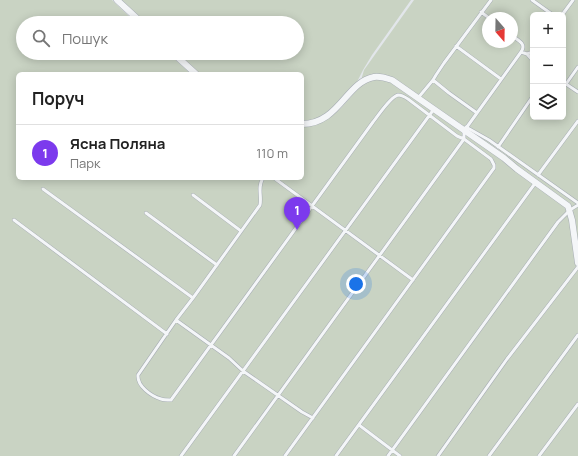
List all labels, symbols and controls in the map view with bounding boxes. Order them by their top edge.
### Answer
north arrow [482,12,518,48]
map controls [530,12,566,120]
button: + [530,12,566,48]
search box [16,16,304,60]
icon: search [30,27,52,49]
text: Пошук [62,28,108,49]
button: − [530,48,566,84]
button: layers [530,84,566,120]
text: Поруч [32,87,84,110]
text: Ясна Поляна [70,133,165,154]
text: 1 [42,144,48,162]
text: 110 m [256,144,288,162]
text: Парк [70,154,100,172]
pin: 1 [284,197,310,230]
your location [346,274,366,294]

